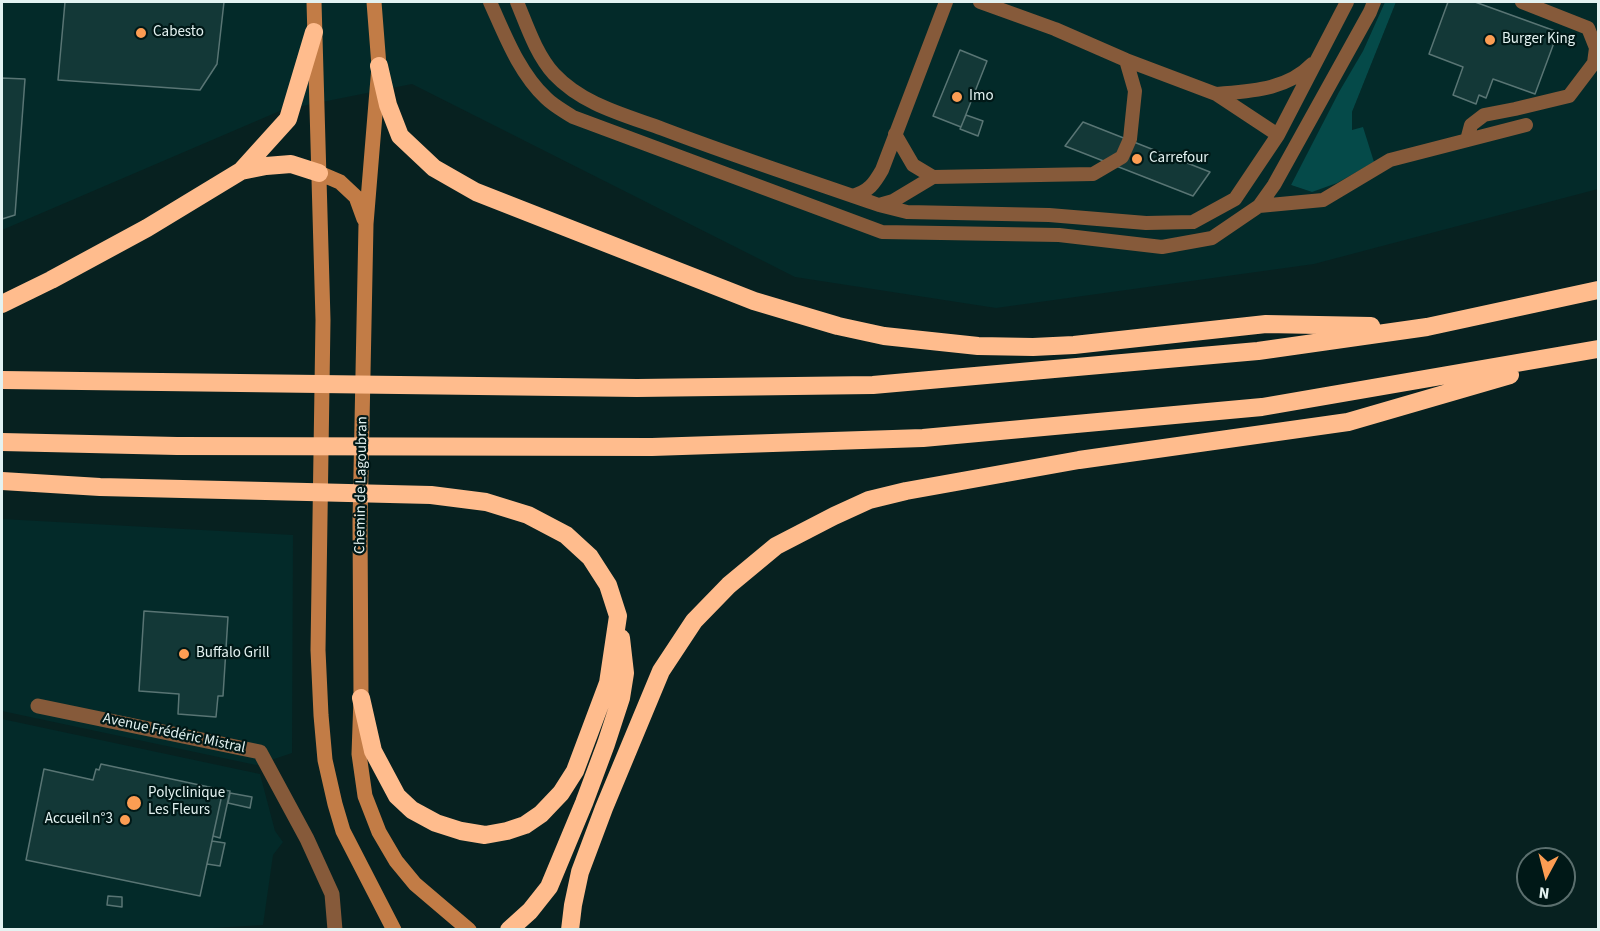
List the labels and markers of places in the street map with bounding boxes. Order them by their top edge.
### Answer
place label: Cabesto [153,24,204,42]
marker: Cabesto [134,26,148,40]
place label: Burger King [1502,31,1575,49]
marker: Burger King [1483,33,1497,47]
place label: Imo [969,88,994,106]
marker: Imo [950,90,964,104]
place label: Carrefour [1149,150,1209,168]
marker: Carrefour [1130,152,1144,166]
place label: Buffalo Grill [196,645,270,663]
marker: Buffalo Grill [177,647,191,661]
place label: Polyclinique Les Fleurs [148,785,225,820]
marker: Polyclinique Les Fleurs [125,794,143,812]
place label: Accueil n°3 [45,811,113,829]
marker: Accueil n°3 [118,813,132,827]

